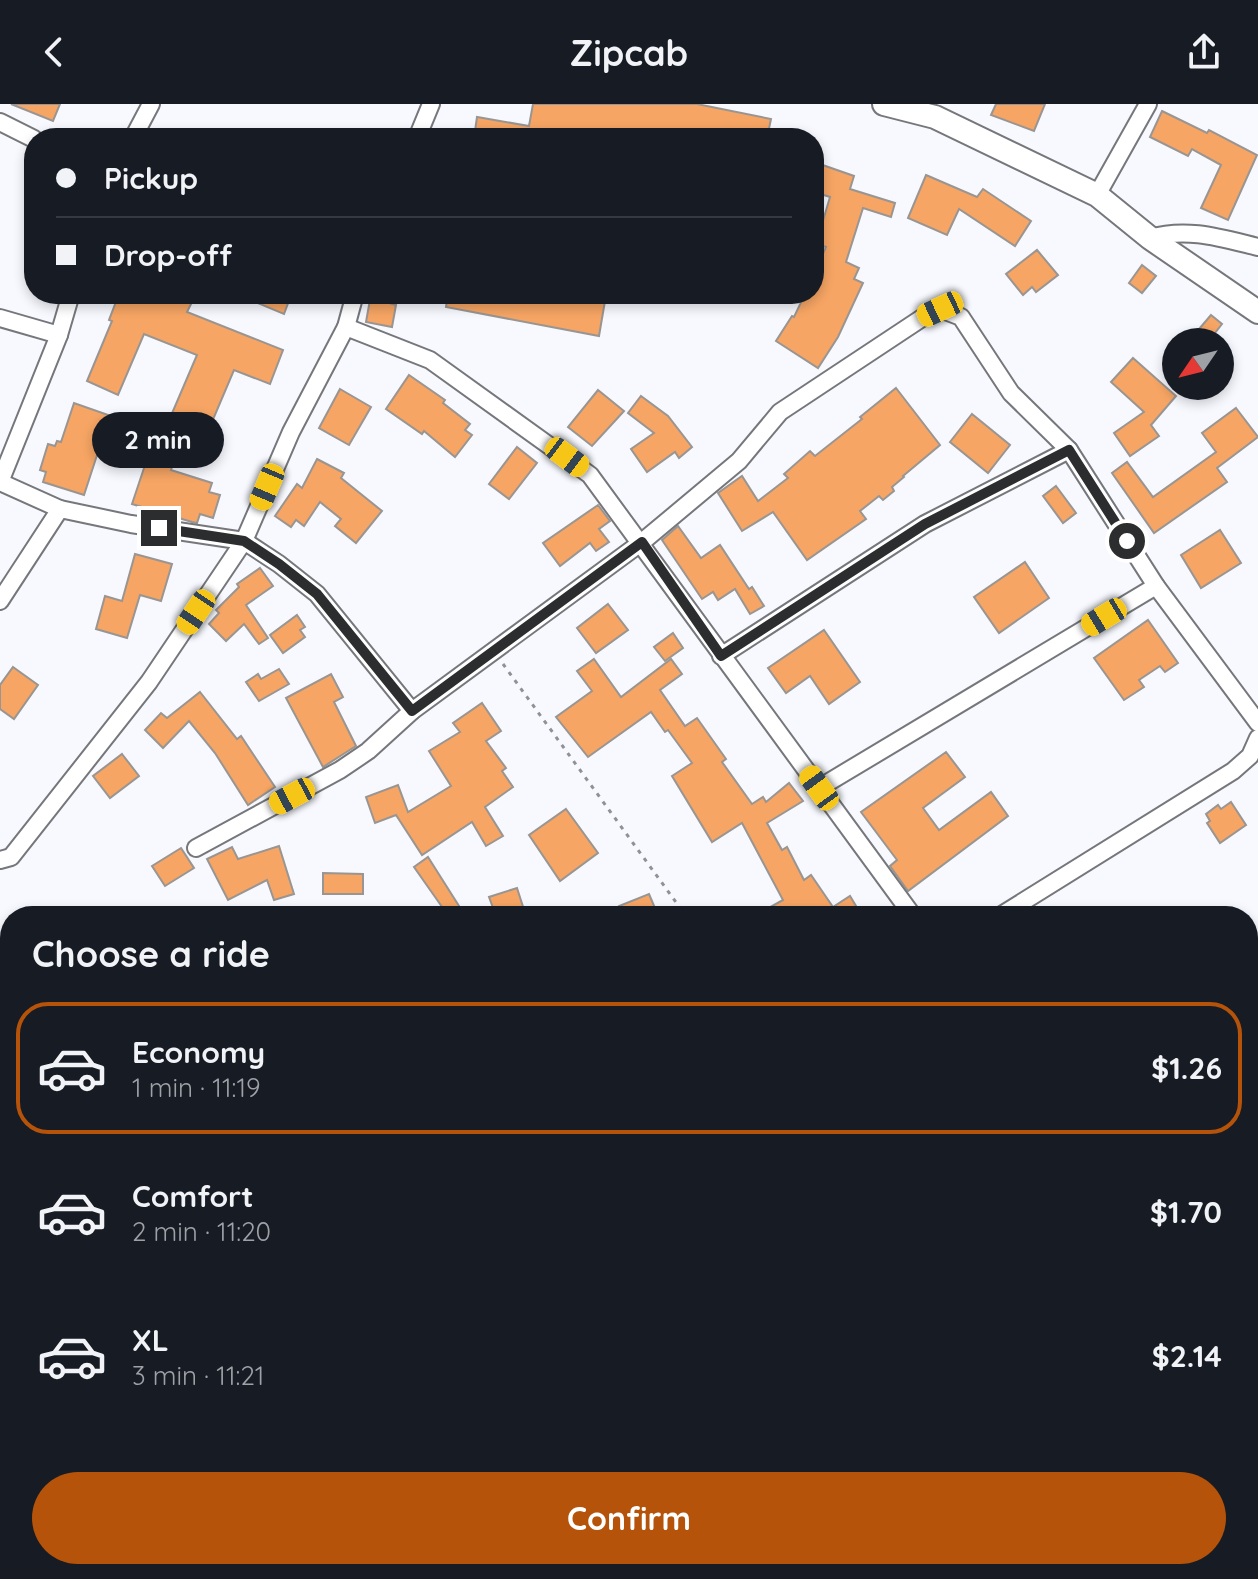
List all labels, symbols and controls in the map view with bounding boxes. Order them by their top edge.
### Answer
icon: back [32,30,76,74]
text: Zipcab [570,30,688,75]
icon: share [1182,30,1226,74]
text: Pickup [104,159,198,197]
text: Drop-off [104,236,232,274]
car [913,288,967,330]
north arrow [1162,328,1234,400]
map controls [1162,328,1234,400]
callout: 2 min [93,412,225,468]
text: 2 min [124,423,192,456]
car [541,433,593,481]
car [247,460,287,514]
route end [141,510,177,546]
route start [1109,523,1145,559]
car [173,585,219,639]
car [1077,594,1131,640]
car [795,762,843,814]
car [265,774,319,818]
text: Choose a ride [32,931,270,976]
icon: car [36,1032,108,1104]
text: Economy [132,1033,265,1071]
text: $1.26 [1151,1049,1222,1087]
text: 1 min · 11:19 [132,1071,261,1104]
icon: car [36,1176,108,1248]
text: Comfort [132,1177,253,1215]
text: $1.70 [1150,1193,1222,1231]
text: 2 min · 11:20 [132,1215,271,1248]
icon: car [36,1320,108,1392]
text: XL [132,1321,169,1359]
text: $2.14 [1152,1337,1222,1375]
text: 3 min · 11:21 [132,1359,264,1392]
button: Confirm [32,1472,1226,1564]

